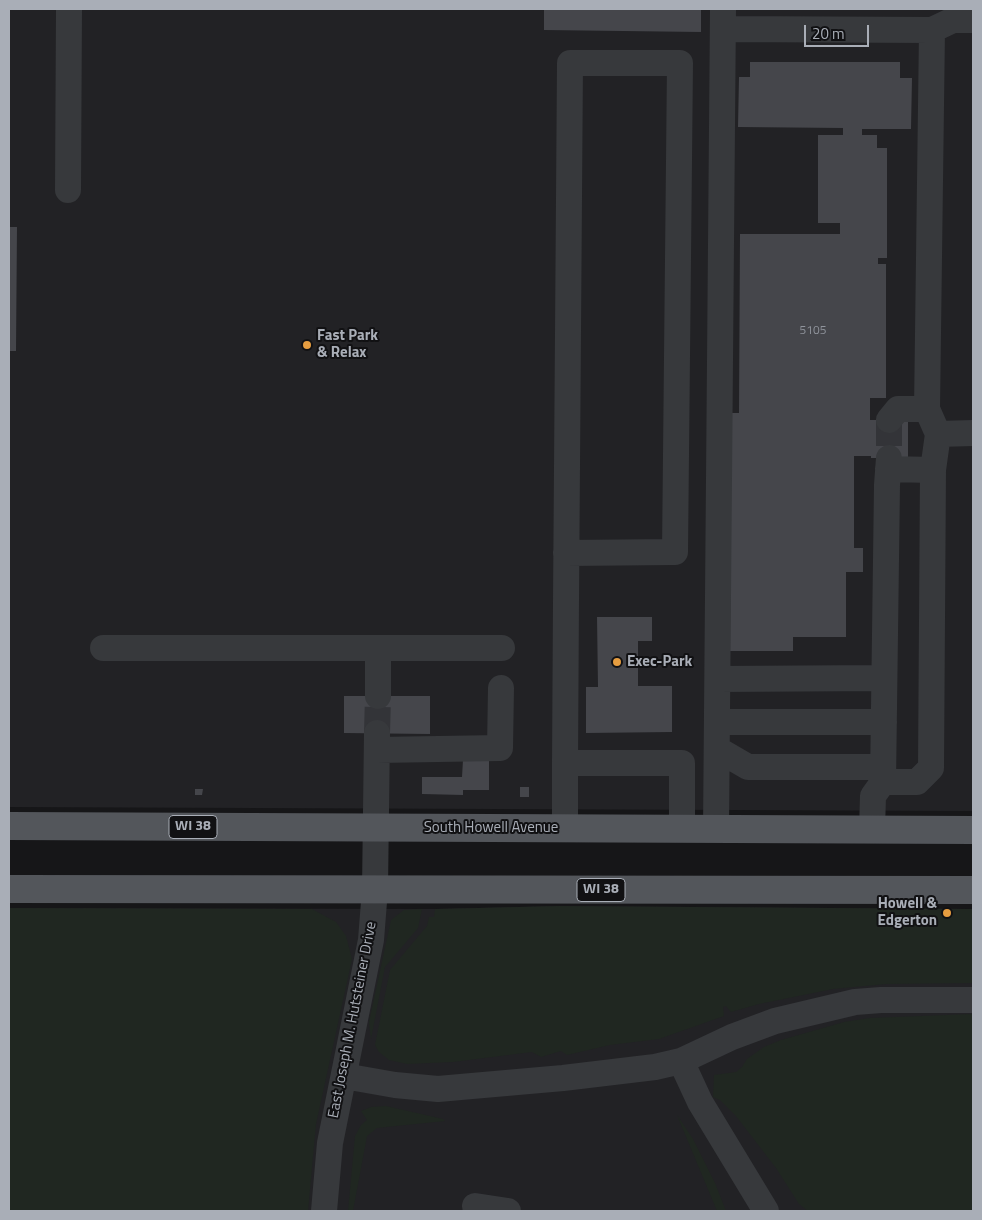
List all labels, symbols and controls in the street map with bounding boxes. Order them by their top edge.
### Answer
scale bar [807,15,872,47]
text: 20 m [812,22,845,45]
house number: 5105 [800,324,826,338]
place label: Fast Park & Relax [317,327,378,362]
marker: Fast Park & Relax [301,339,313,351]
place label: Exec-Park [627,653,692,671]
marker: Exec-Park [611,656,623,668]
road number: WI 38 [169,816,217,839]
street label: South Howell Avenue [424,819,558,837]
road number: WI 38 [577,878,625,902]
place label: Howell & Edgerton [878,895,937,930]
marker: Howell & Edgerton [941,907,953,919]
street label: East Joseph M. Hutsteiner Drive [325,920,381,1120]

